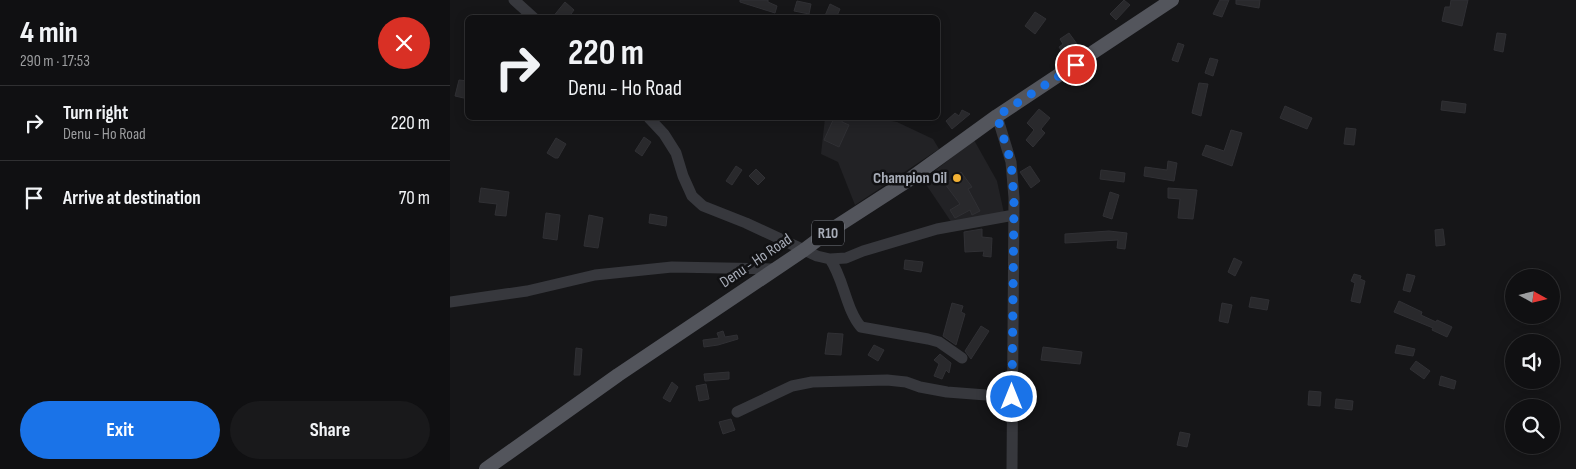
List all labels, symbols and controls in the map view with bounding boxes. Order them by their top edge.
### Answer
text: 4 min [20,15,78,51]
button: close [378,17,430,69]
text: 220 m [568,32,644,75]
icon: right [485,35,550,100]
pin [1055,44,1097,86]
icon: arrive [1062,51,1090,79]
text: 290 m · 17:53 [20,52,90,71]
text: Denu - Ho Road [568,75,682,102]
text: Turn right [63,102,128,125]
icon: right [20,109,48,137]
text: 220 m [391,112,430,135]
text: Denu - Ho Road [63,125,146,144]
place label: Champion Oil [873,169,947,188]
marker: Champion Oil [951,172,963,184]
icon: arrive [20,184,48,212]
text: Arrive at destination [63,187,201,210]
text: 70 m [399,187,430,210]
road number: R10 [812,220,844,246]
street label: Denu - Ho Road [716,230,796,292]
north arrow [1505,269,1560,324]
map controls [1505,269,1560,454]
button: sound [1505,334,1560,389]
position arrow [985,370,1037,422]
button: search [1505,399,1560,454]
button: Exit [20,401,220,459]
button: Share [230,401,430,459]

